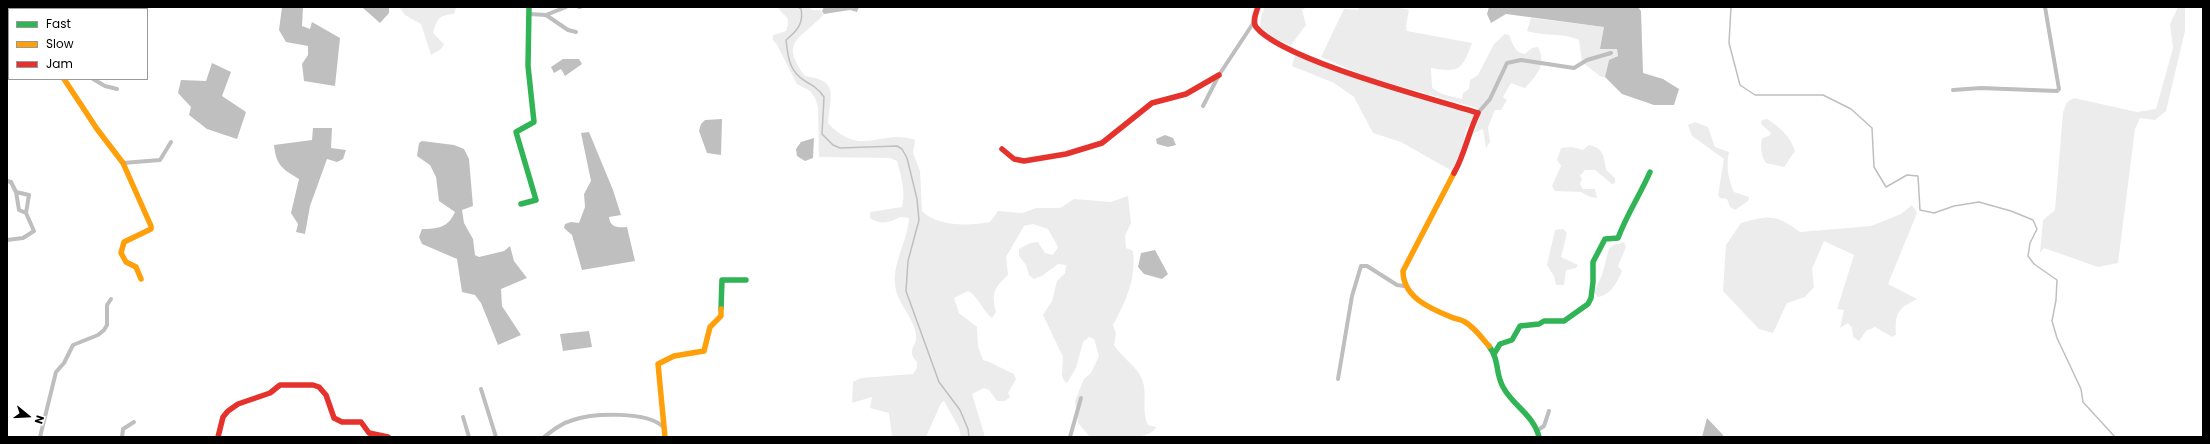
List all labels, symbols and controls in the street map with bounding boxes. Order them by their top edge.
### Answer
legend [8,8,148,80]
text: Fast [46,15,71,32]
text: Slow [46,35,74,52]
text: Jam [46,55,73,72]
north arrow [8,396,48,436]
text: N [31,413,48,426]

